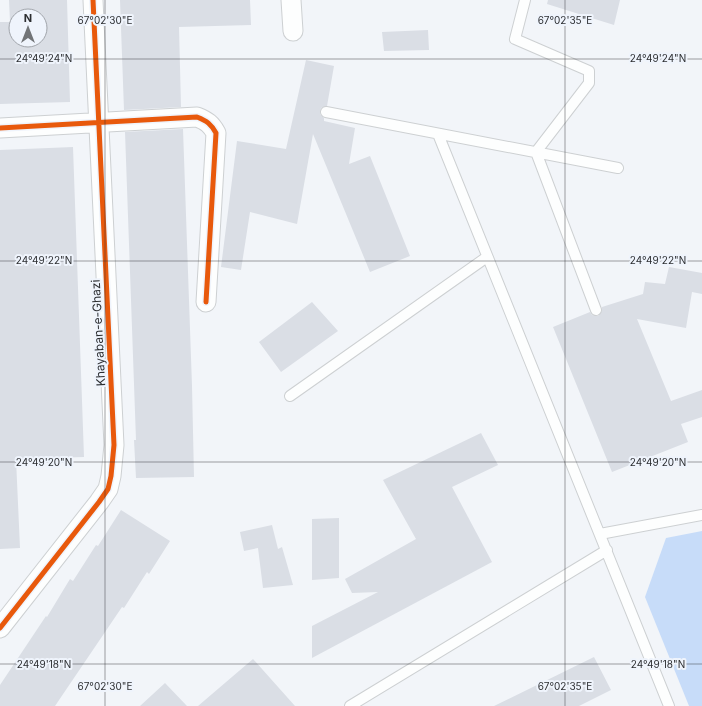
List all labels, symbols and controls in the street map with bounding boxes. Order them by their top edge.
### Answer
north arrow [8,8,48,48]
text: N [24,11,32,25]
text: 67°02'30"E [78,14,132,26]
text: 67°02'35"E [538,14,592,26]
text: 24°49'24"N [16,52,72,64]
text: 24°49'24"N [630,52,686,64]
text: 24°49'22"N [16,254,72,266]
text: 24°49'22"N [630,254,686,266]
street label: Khayaban-e-Ghazi [88,279,108,387]
text: 24°49'20"N [16,456,72,468]
text: 24°49'20"N [630,456,686,468]
text: 24°49'18"N [17,658,71,670]
text: 24°49'18"N [631,658,685,670]
text: 67°02'30"E [78,680,132,692]
text: 67°02'35"E [538,680,592,692]

